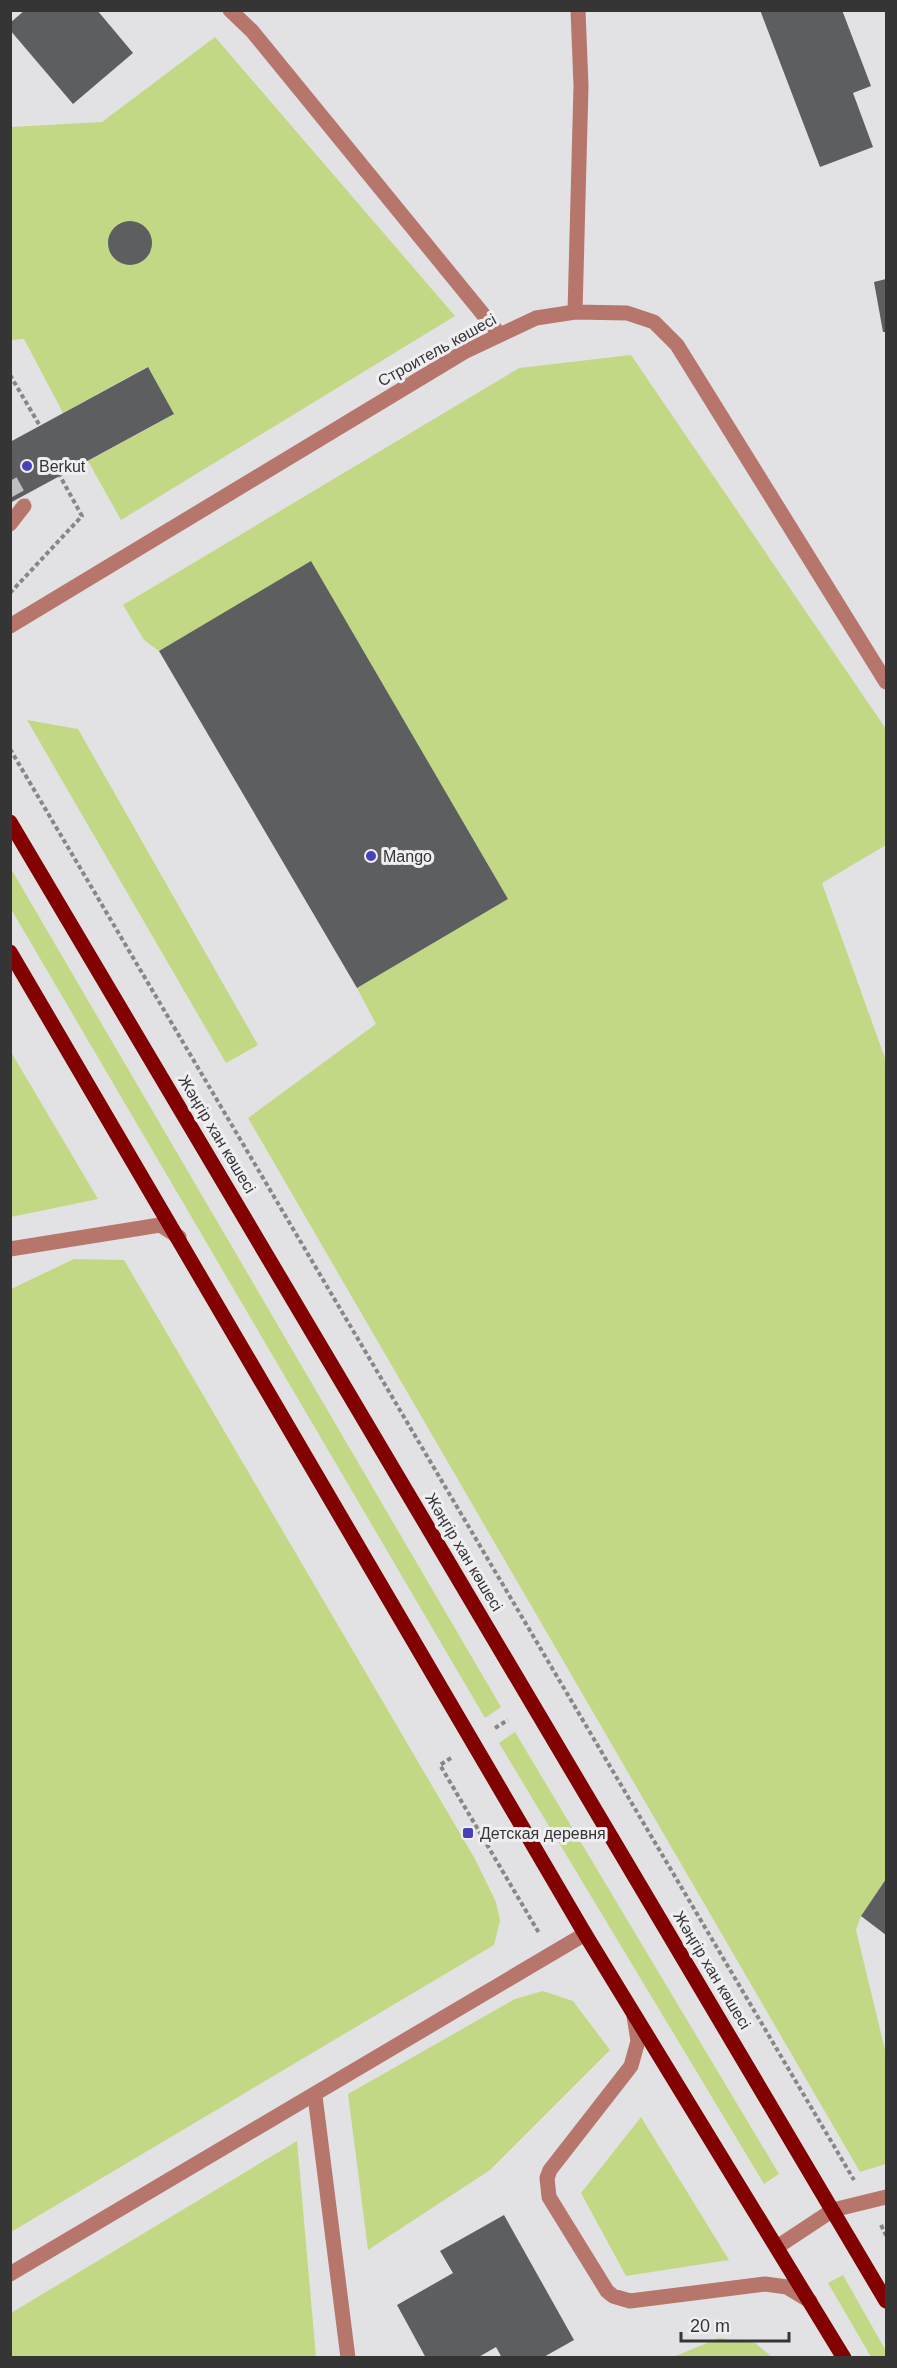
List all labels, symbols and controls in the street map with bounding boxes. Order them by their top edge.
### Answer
street label: Строитель көшесі [375,310,499,390]
place label: Berkut [39,458,86,475]
marker: Berkut [20,459,34,473]
place label: Mango [383,848,432,865]
marker: Mango [364,849,378,863]
street label: Жәңгір хан көшесі [175,1072,259,1196]
street label: Жәңгір хан көшесі [422,1490,506,1614]
place label: Детская деревня [480,1825,606,1842]
marker: Детская деревня [461,1826,475,1840]
street label: Жәңгір хан көшесі [670,1908,754,2032]
scale bar [681,2305,789,2343]
text: 20 m [690,2316,730,2336]

